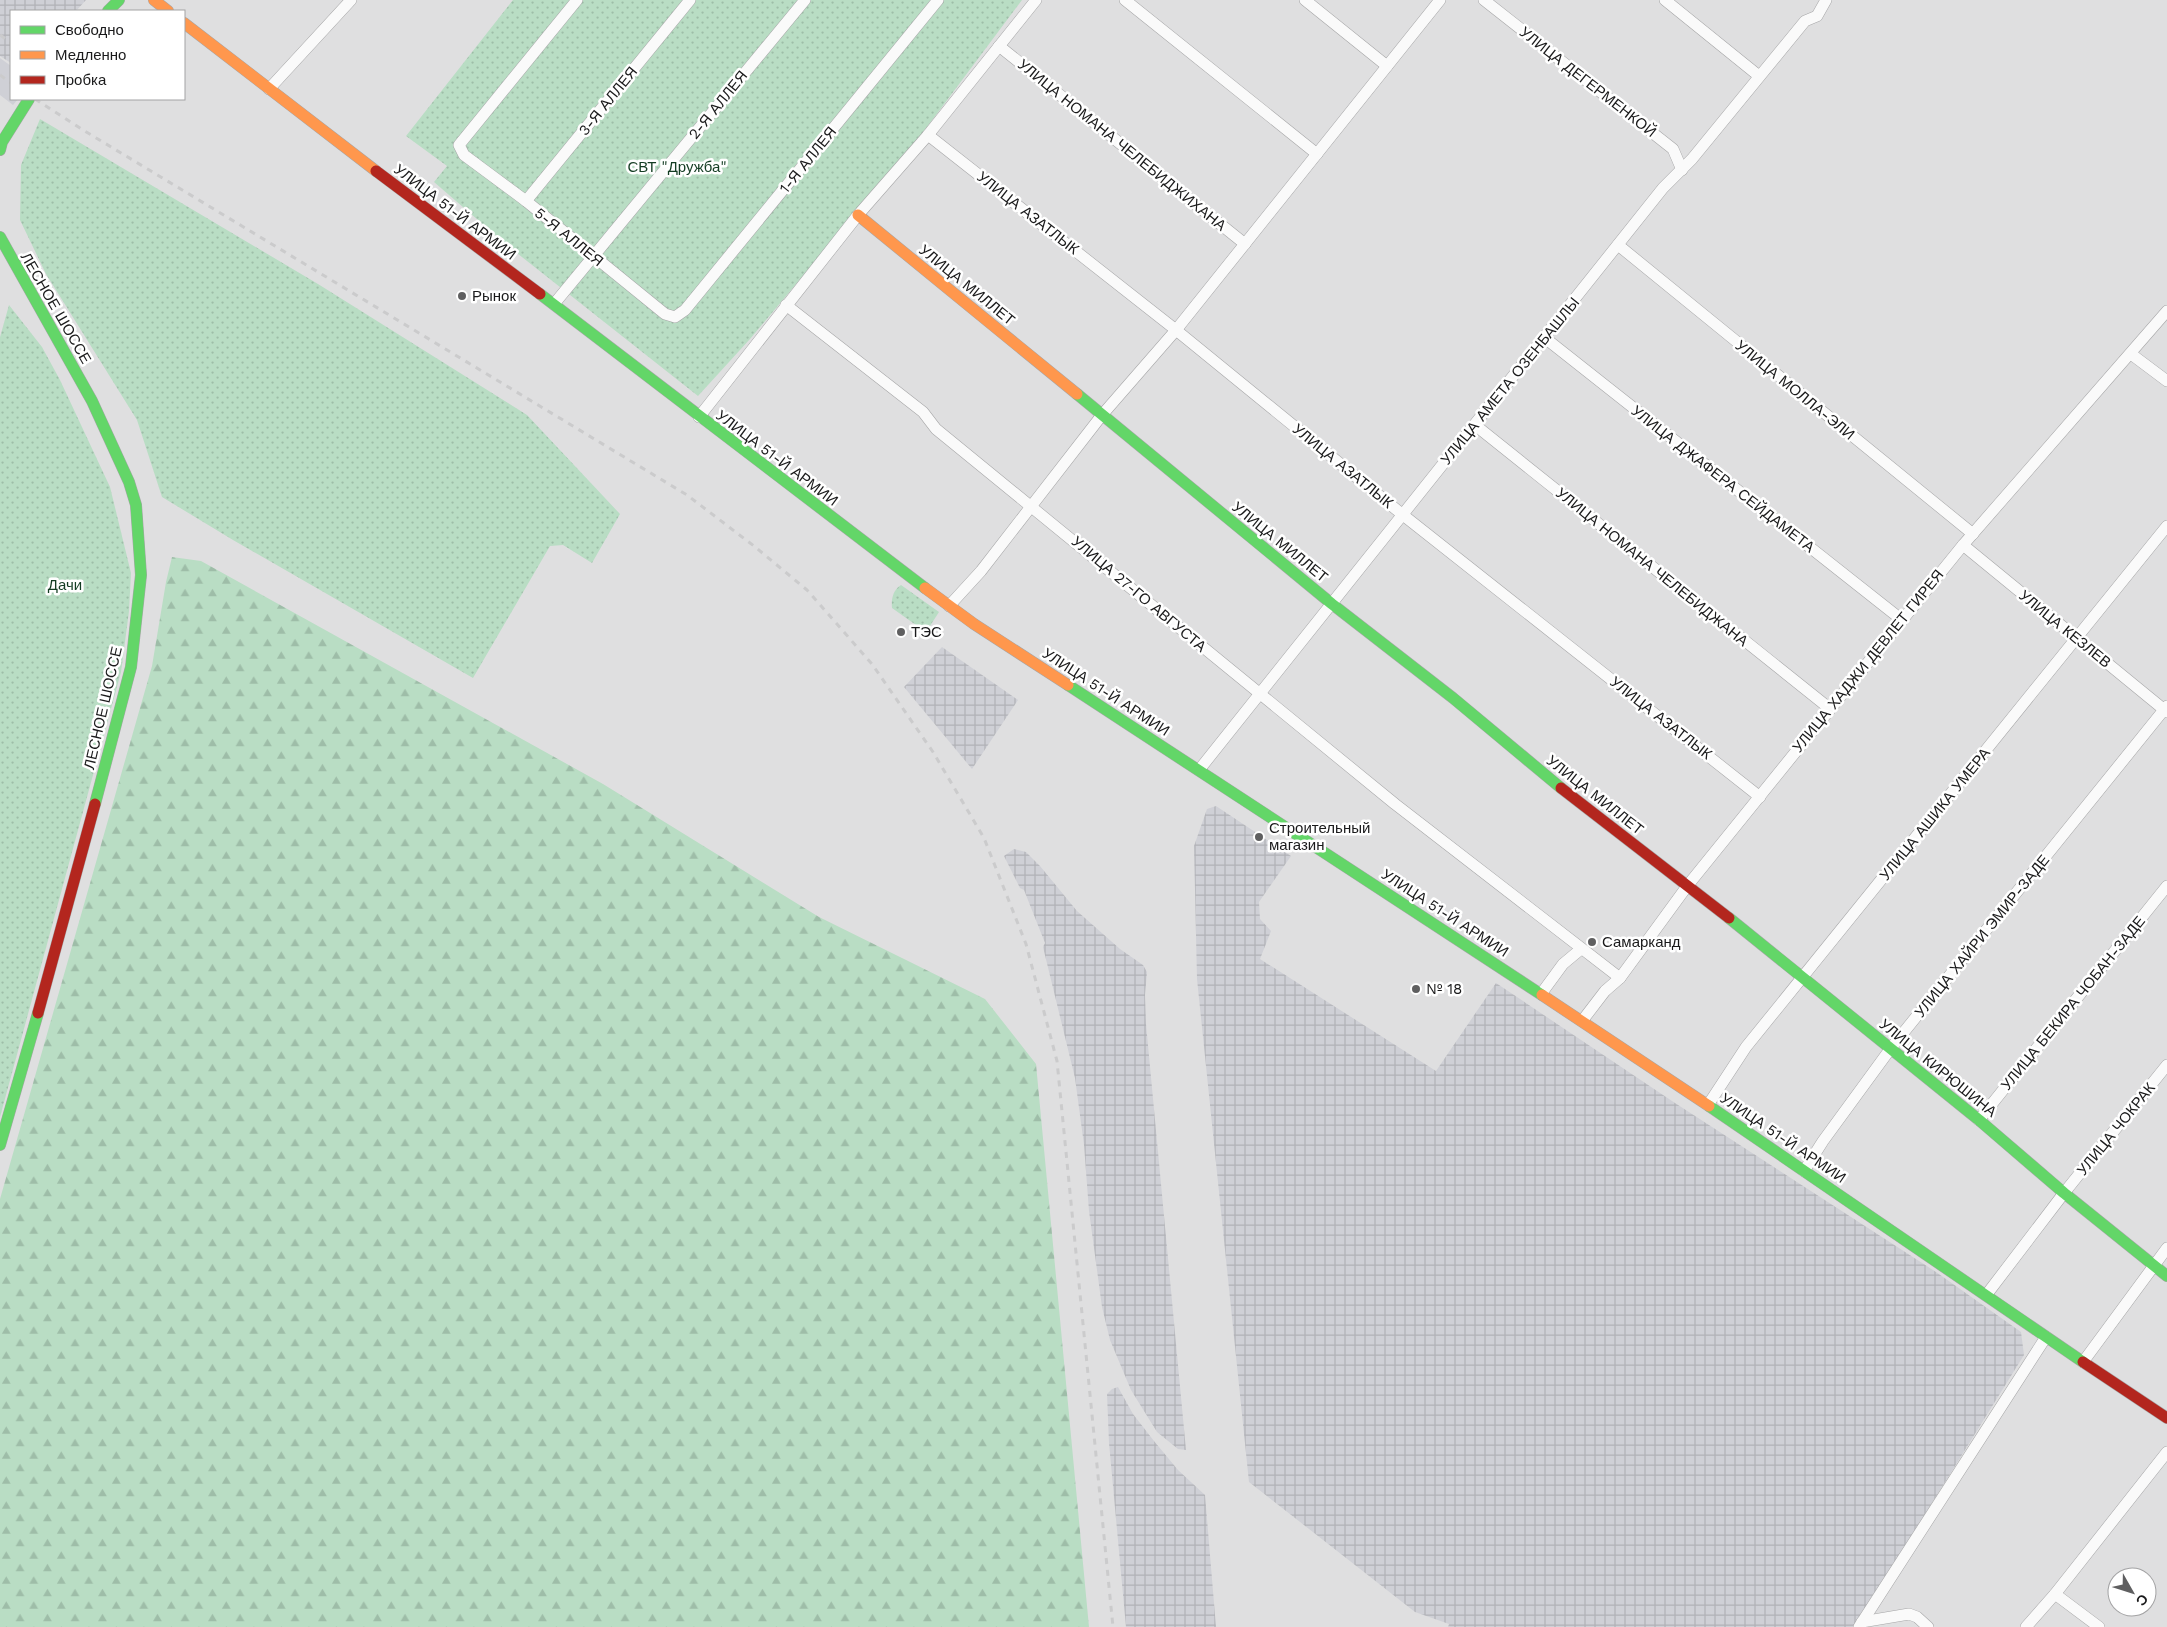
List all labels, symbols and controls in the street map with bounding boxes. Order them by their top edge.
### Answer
legend [10,10,185,100]
text: Свободно [55,21,124,39]
street label: УЛИЦА ДЕГЕРМЕНКОЙ [1516,23,1660,141]
text: Медленно [55,46,126,64]
street label: УЛИЦА НОМАНА ЧЕЛЕБИДЖИХАНА [1014,55,1230,235]
street label: 3-Я АЛЛЕЯ [575,63,641,139]
street label: 2-Я АЛЛЕЯ [685,67,751,143]
text: Пробка [55,71,107,89]
street label: 1-Я АЛЛЕЯ [776,123,840,197]
park label: СВТ "Дружба" [628,158,727,176]
street label: УЛИЦА 51-Й АРМИИ [391,160,519,264]
street label: УЛИЦА АЗАТЛЫК [973,168,1083,259]
street label: 5-Я АЛЛЕЯ [531,204,607,270]
street label: УЛИЦА МИЛЛЕТ [915,241,1019,329]
street label: ЛЕСНОЕ ШОССЕ [17,249,95,367]
place label: Рынок [472,287,516,305]
marker: Рынок [456,290,468,302]
street label: УЛИЦА АМЕТА ОЗЕНБАШЛЫ [1437,294,1583,468]
street label: УЛИЦА МОЛЛА-ЭЛИ [1732,336,1858,444]
street label: УЛИЦА ДЖАФЕРА СЕЙДАМЕТА [1628,402,1818,556]
street label: УЛИЦА 51-Й АРМИИ [713,406,841,510]
street label: УЛИЦА АЗАТЛЫК [1289,420,1397,512]
street label: УЛИЦА НОМАНА ЧЕЛЕБИДЖАНА [1552,484,1752,650]
street label: УЛИЦА МИЛЛЕТ [1228,498,1332,586]
street label: УЛИЦА 27-ГО АВГУСТА [1068,532,1210,656]
street label: УЛИЦА ХАДЖИ ДЕВЛЕТ ГИРЕЯ [1789,566,1947,756]
park label: Дачи [48,576,82,594]
street label: УЛИЦА КЕЗЛЕВ [2015,586,2115,672]
place label: ТЭС [911,623,942,641]
marker: ТЭС [895,626,907,638]
street label: УЛИЦА 51-Й АРМИИ [1039,644,1173,740]
street label: ЛЕСНОЕ ШОССЕ [80,645,126,771]
street label: УЛИЦА АЗАТЛЫК [1606,673,1716,764]
street label: УЛИЦА АШИКА УМЕРА [1876,744,1994,884]
street label: УЛИЦА МИЛЛЕТ [1543,752,1647,838]
place label: Строительный магазин [1269,819,1370,854]
marker: Строительный магазин [1253,831,1265,843]
street label: УЛИЦА ХАЙРИ ЭМИР-ЗАДЕ [1911,851,2053,1021]
street label: УЛИЦА 51-Й АРМИИ [1378,865,1512,961]
street label: УЛИЦА БЕКИРА ЧОБАН-ЗАДЕ [1997,912,2149,1094]
place label: Самарканд [1602,933,1681,951]
marker: Самарканд [1586,936,1598,948]
place label: № 18 [1426,980,1462,998]
marker: № 18 [1410,983,1422,995]
street label: УЛИЦА КИРЮШИНА [1876,1015,2000,1121]
street label: УЛИЦА ЧОКРАК [2073,1079,2159,1179]
street label: УЛИЦА 51-Й АРМИИ [1717,1089,1849,1187]
north arrow [2107,1567,2157,1617]
text: С [2133,1591,2152,1609]

